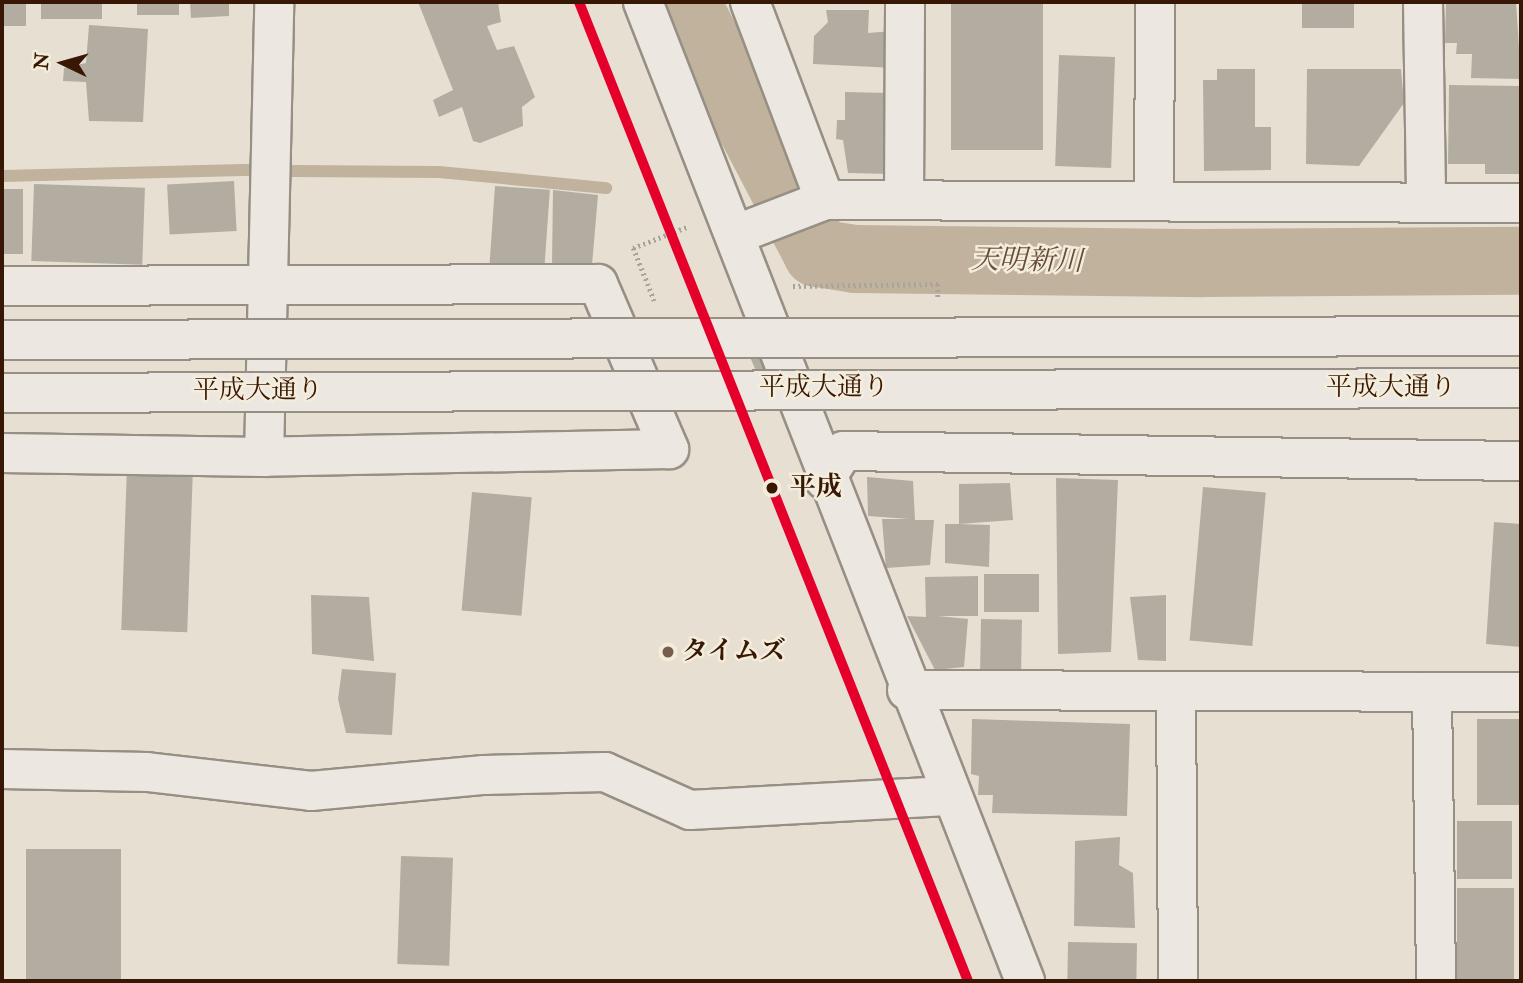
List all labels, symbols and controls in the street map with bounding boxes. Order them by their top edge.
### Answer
north arrow [28,28,98,98]
text: N [29,52,55,71]
water label: 天明新川 [971,243,1083,279]
street label: 平成大通り [759,372,889,404]
street label: 平成大通り [1326,372,1456,404]
street label: 平成大通り [193,375,323,407]
place label: 平成 [790,472,842,504]
marker: 平成 [761,477,783,499]
place label: タイムズ [682,636,786,668]
marker: タイムズ [660,644,676,660]

